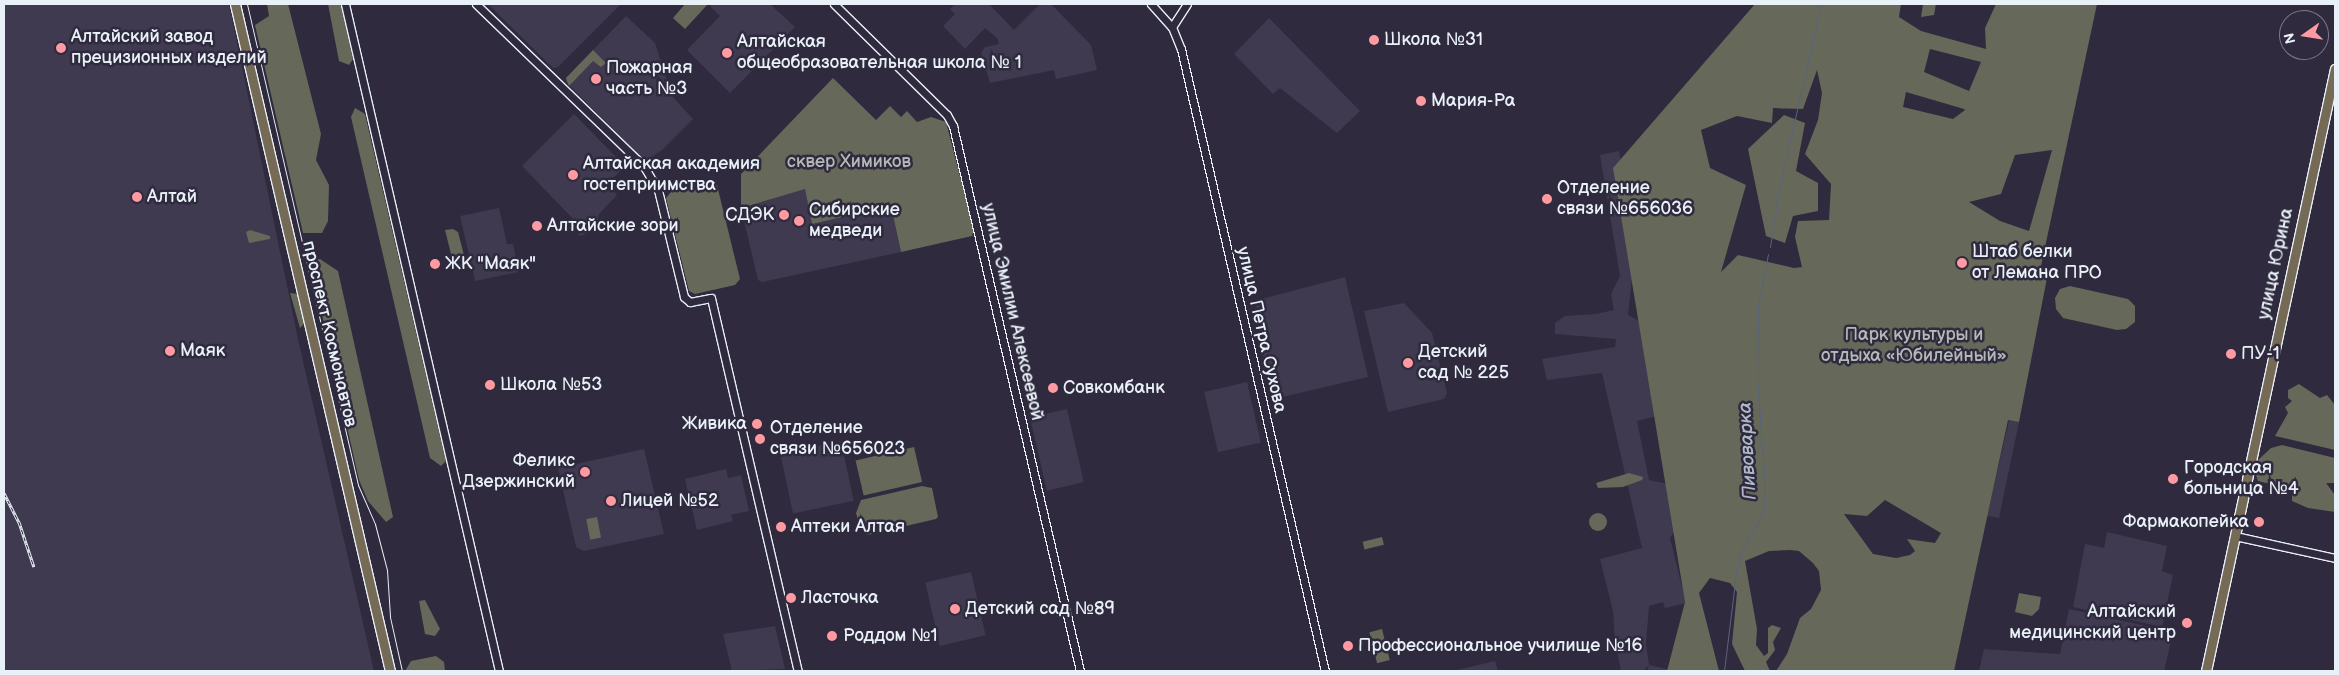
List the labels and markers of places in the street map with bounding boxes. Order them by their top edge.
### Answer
place label: Алтайский завод прецизионных изделий [71,27,267,70]
place label: Школа №31 [1384,29,1483,51]
place label: Алтайская общеобразовательная школа № 1 [737,32,1022,74]
marker: Школа №31 [1368,34,1380,46]
marker: Алтайский завод прецизионных изделий [55,42,67,54]
marker: Алтайская общеобразовательная школа № 1 [721,47,733,59]
place label: Пожарная часть №3 [606,58,692,100]
marker: Пожарная часть №3 [590,73,602,85]
place label: Мария-Ра [1431,90,1515,112]
marker: Мария-Ра [1415,95,1427,107]
place label: Алтайская академия гостеприимства [583,154,760,196]
marker: Алтайская академия гостеприимства [567,169,579,181]
place label: Отделение связи №656036 [1557,178,1693,220]
place label: Алтай [147,186,197,208]
marker: Алтай [131,191,143,203]
marker: Отделение связи №656036 [1541,193,1553,205]
place label: Сибирские медведи [809,200,900,242]
place label: СДЭК [725,204,774,226]
marker: СДЭК [778,209,790,221]
place label: Алтайские зори [547,215,679,237]
marker: Сибирские медведи [793,215,805,227]
marker: Алтайские зори [531,220,543,232]
place label: Штаб белки от Лемана ПРО [1972,242,2102,284]
place label: ЖК "Маяк" [445,253,536,275]
marker: Штаб белки от Лемана ПРО [1956,257,1968,269]
marker: ЖК "Маяк" [429,258,441,270]
place label: Маяк [180,340,225,362]
place label: Детский сад № 225 [1418,342,1509,384]
place label: ПУ-1 [2241,343,2280,365]
marker: Маяк [164,345,176,357]
marker: ПУ-1 [2225,348,2237,360]
marker: Детский сад № 225 [1402,357,1414,369]
place label: Школа №53 [500,374,602,396]
place label: Совкомбанк [1063,377,1165,399]
marker: Школа №53 [484,379,496,391]
marker: Совкомбанк [1047,382,1059,394]
place label: Живика [682,413,747,435]
marker: Живика [751,418,763,430]
place label: Отделение связи №656023 [770,418,905,460]
marker: Отделение связи №656023 [754,433,766,445]
place label: Феликс Дзержинский [462,451,575,494]
place label: Городская больница №4 [2184,458,2299,500]
marker: Феликс Дзержинский [579,466,591,478]
marker: Городская больница №4 [2166,472,2180,486]
place label: Лицей №52 [621,490,719,512]
marker: Лицей №52 [605,495,617,507]
place label: Фармакопейка [2122,511,2249,533]
place label: Аптеки Алтая [791,516,905,538]
marker: Фармакопейка [2253,516,2265,528]
marker: Аптеки Алтая [775,521,787,533]
place label: Ласточка [801,587,879,609]
marker: Ласточка [785,592,797,604]
place label: Детский сад №89 [965,598,1115,620]
place label: Алтайский медицинский центр [2009,602,2176,644]
marker: Детский сад №89 [949,603,961,615]
marker: Алтайский медицинский центр [2180,616,2194,630]
place label: Роддом №1 [843,625,938,647]
marker: Роддом №1 [825,629,839,643]
place label: Профессиональное училище №16 [1358,635,1643,657]
marker: Профессиональное училище №16 [1342,640,1354,652]

